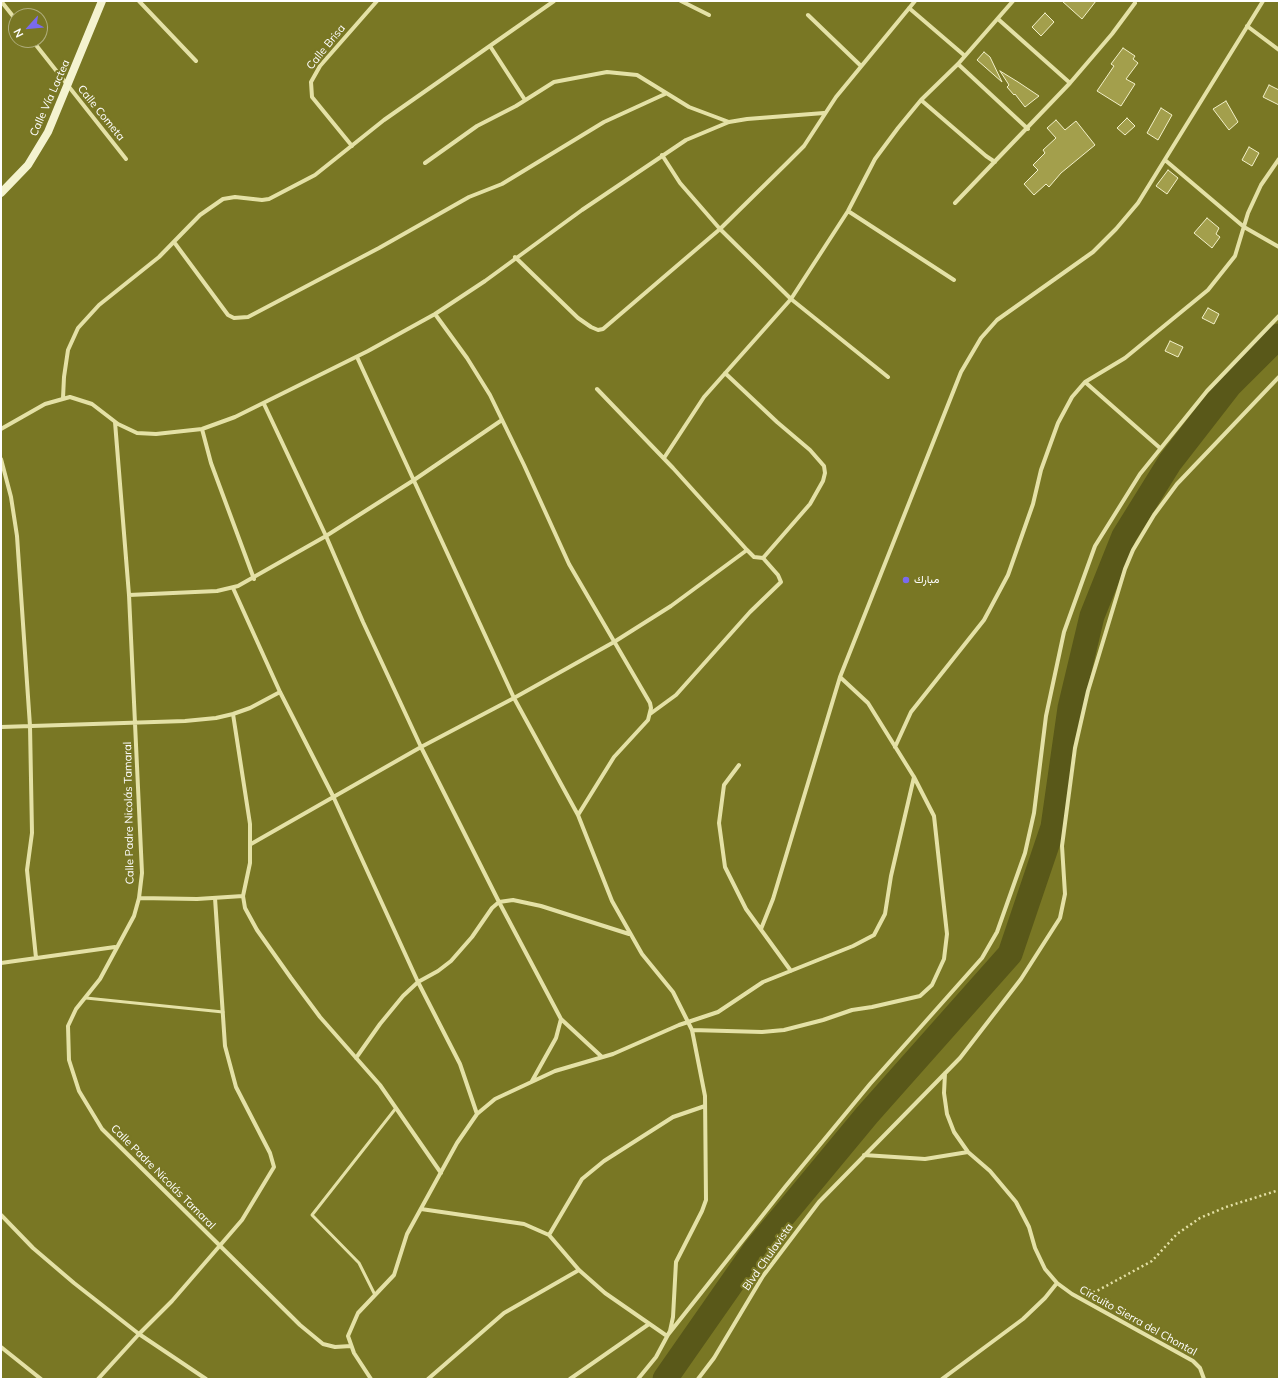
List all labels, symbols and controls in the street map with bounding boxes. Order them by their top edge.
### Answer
north arrow [8,8,48,48]
street label: Calle Brisa [304,22,348,72]
text: N [10,26,26,40]
street label: Calle Vía Lactea [27,58,73,138]
street label: Calle Cometa [75,83,127,143]
place label: مبارك [914,573,939,587]
marker: مبارك [901,575,911,585]
street label: Calle Padre Nicolás Tamaral [121,742,137,884]
street label: Calle Padre Nicolás Tamaral [108,1122,218,1232]
street label: Blvd Chulavista [740,1221,796,1293]
street label: Circuito Sierra del Chontal [1077,1283,1199,1359]

